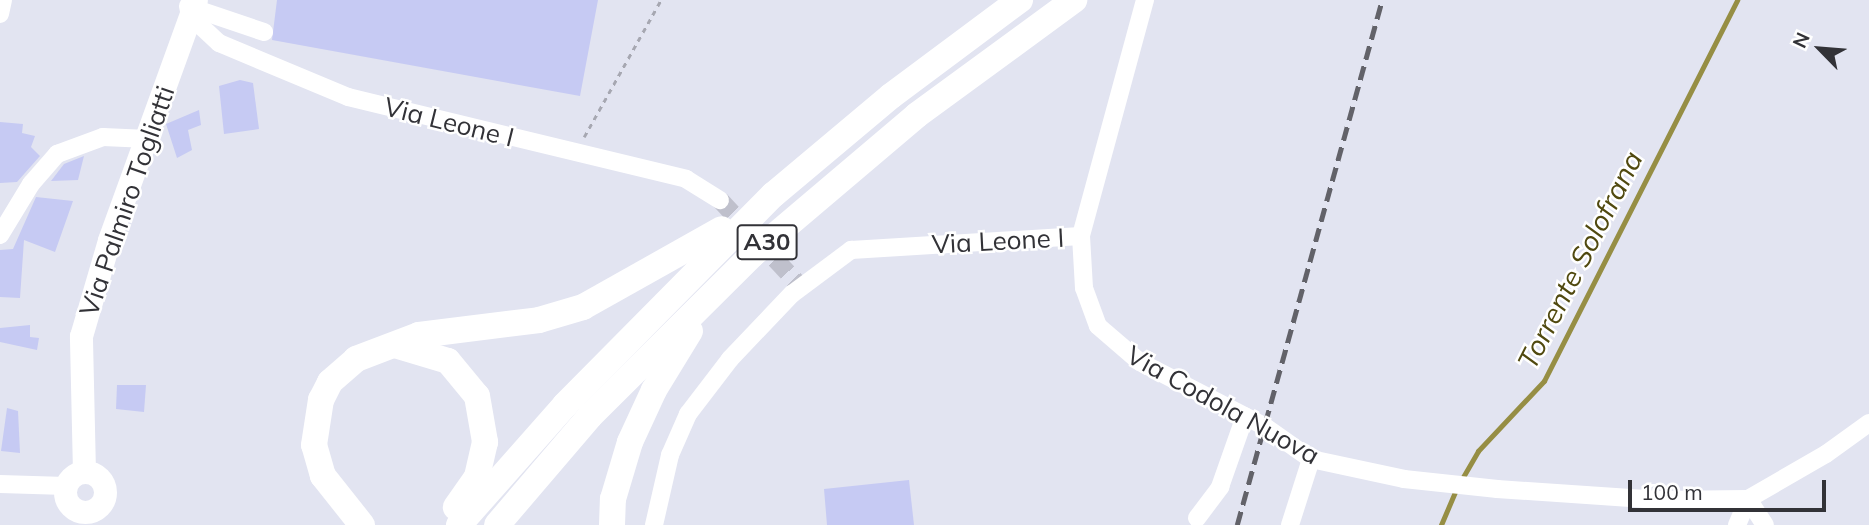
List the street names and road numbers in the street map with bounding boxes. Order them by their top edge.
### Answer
street label: Via Palmiro Togliatti [73,82,181,320]
street label: Via Leone I [381,91,517,153]
road number: A30 [736,222,798,262]
street label: Via Leone I [931,222,1065,260]
street label: Via Codola Nuova [1121,339,1325,471]

